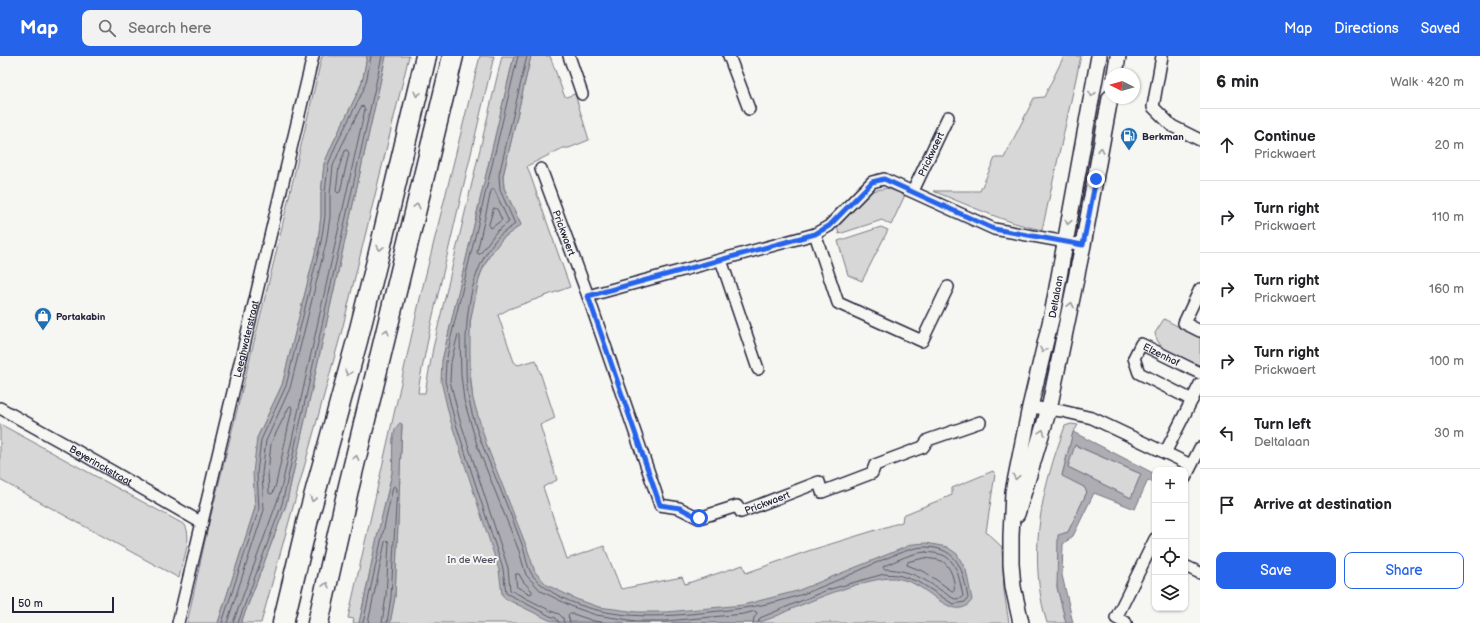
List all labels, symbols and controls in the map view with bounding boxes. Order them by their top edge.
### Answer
search box [82,10,362,46]
text: Map [20,17,58,40]
icon: search [96,17,118,39]
text: Search here [128,19,211,38]
text: Map [1284,20,1312,37]
text: Directions [1334,20,1399,37]
text: Saved [1421,20,1460,37]
north arrow [1104,68,1140,104]
text: 6 min [1216,72,1259,92]
text: Walk · 420 m [1390,74,1464,90]
one-way arrow [413,90,422,97]
one-way arrow [1089,91,1097,97]
fuel station icon: Berkman [1119,126,1139,151]
text: Continue [1254,127,1316,146]
street label: Prickwaert [916,130,947,178]
place label: Berkman [1142,131,1184,143]
icon: ahead [1216,134,1238,156]
text: 20 m [1434,137,1464,153]
text: Prickwaert [1254,146,1316,162]
one-way arrow [1096,147,1105,153]
route end [1087,170,1105,188]
text: Turn right [1254,199,1319,218]
one-way arrow [412,202,421,209]
icon: right [1216,206,1238,228]
street label: Prickwaert [550,209,578,258]
text: 110 m [1432,209,1464,225]
text: Prickwaert [1254,218,1316,234]
one-way arrow [1065,219,1073,225]
one-way arrow [377,244,385,251]
text: Turn right [1254,271,1319,290]
street label: Deltalaan [1047,274,1066,319]
icon: right [1216,278,1238,300]
text: 160 m [1429,281,1464,297]
text: Prickwaert [1254,290,1316,306]
street label: Leeghwaterstraat [232,299,262,379]
one-way arrow [1066,302,1074,308]
shop icon: Portakabin [33,306,53,331]
place label: Portakabin [56,311,106,323]
one-way arrow [382,329,390,335]
street label: Elzenhof [1141,341,1182,369]
text: Turn right [1254,343,1319,362]
one-way arrow [1040,346,1048,353]
icon: right [1216,350,1238,372]
text: 100 m [1429,353,1464,369]
text: Prickwaert [1254,362,1316,378]
one-way arrow [344,370,352,377]
text: Turn left [1254,415,1311,434]
icon: left [1216,422,1238,444]
text: 30 m [1434,425,1464,441]
one-way arrow [1038,429,1046,436]
text: Deltalaan [1254,434,1310,450]
street label: Beyerinckstraat [67,443,134,489]
one-way arrow [351,455,359,461]
map controls [1152,467,1188,611]
button: + [1152,467,1188,503]
one-way arrow [1012,474,1020,480]
street label: Prickwaert [743,489,792,517]
icon: arrive [1216,494,1238,516]
one-way arrow [309,495,318,502]
text: Arrive at destination [1254,495,1392,514]
button: − [1152,503,1188,539]
route start [690,509,708,527]
button: locate [1152,539,1188,575]
button: Save [1216,552,1336,589]
button: Share [1344,552,1464,589]
park label: In de Weer [447,554,497,566]
button: layers [1152,575,1188,611]
one-way arrow [322,582,330,588]
scale bar [12,595,114,614]
text: 50 m [18,597,43,610]

